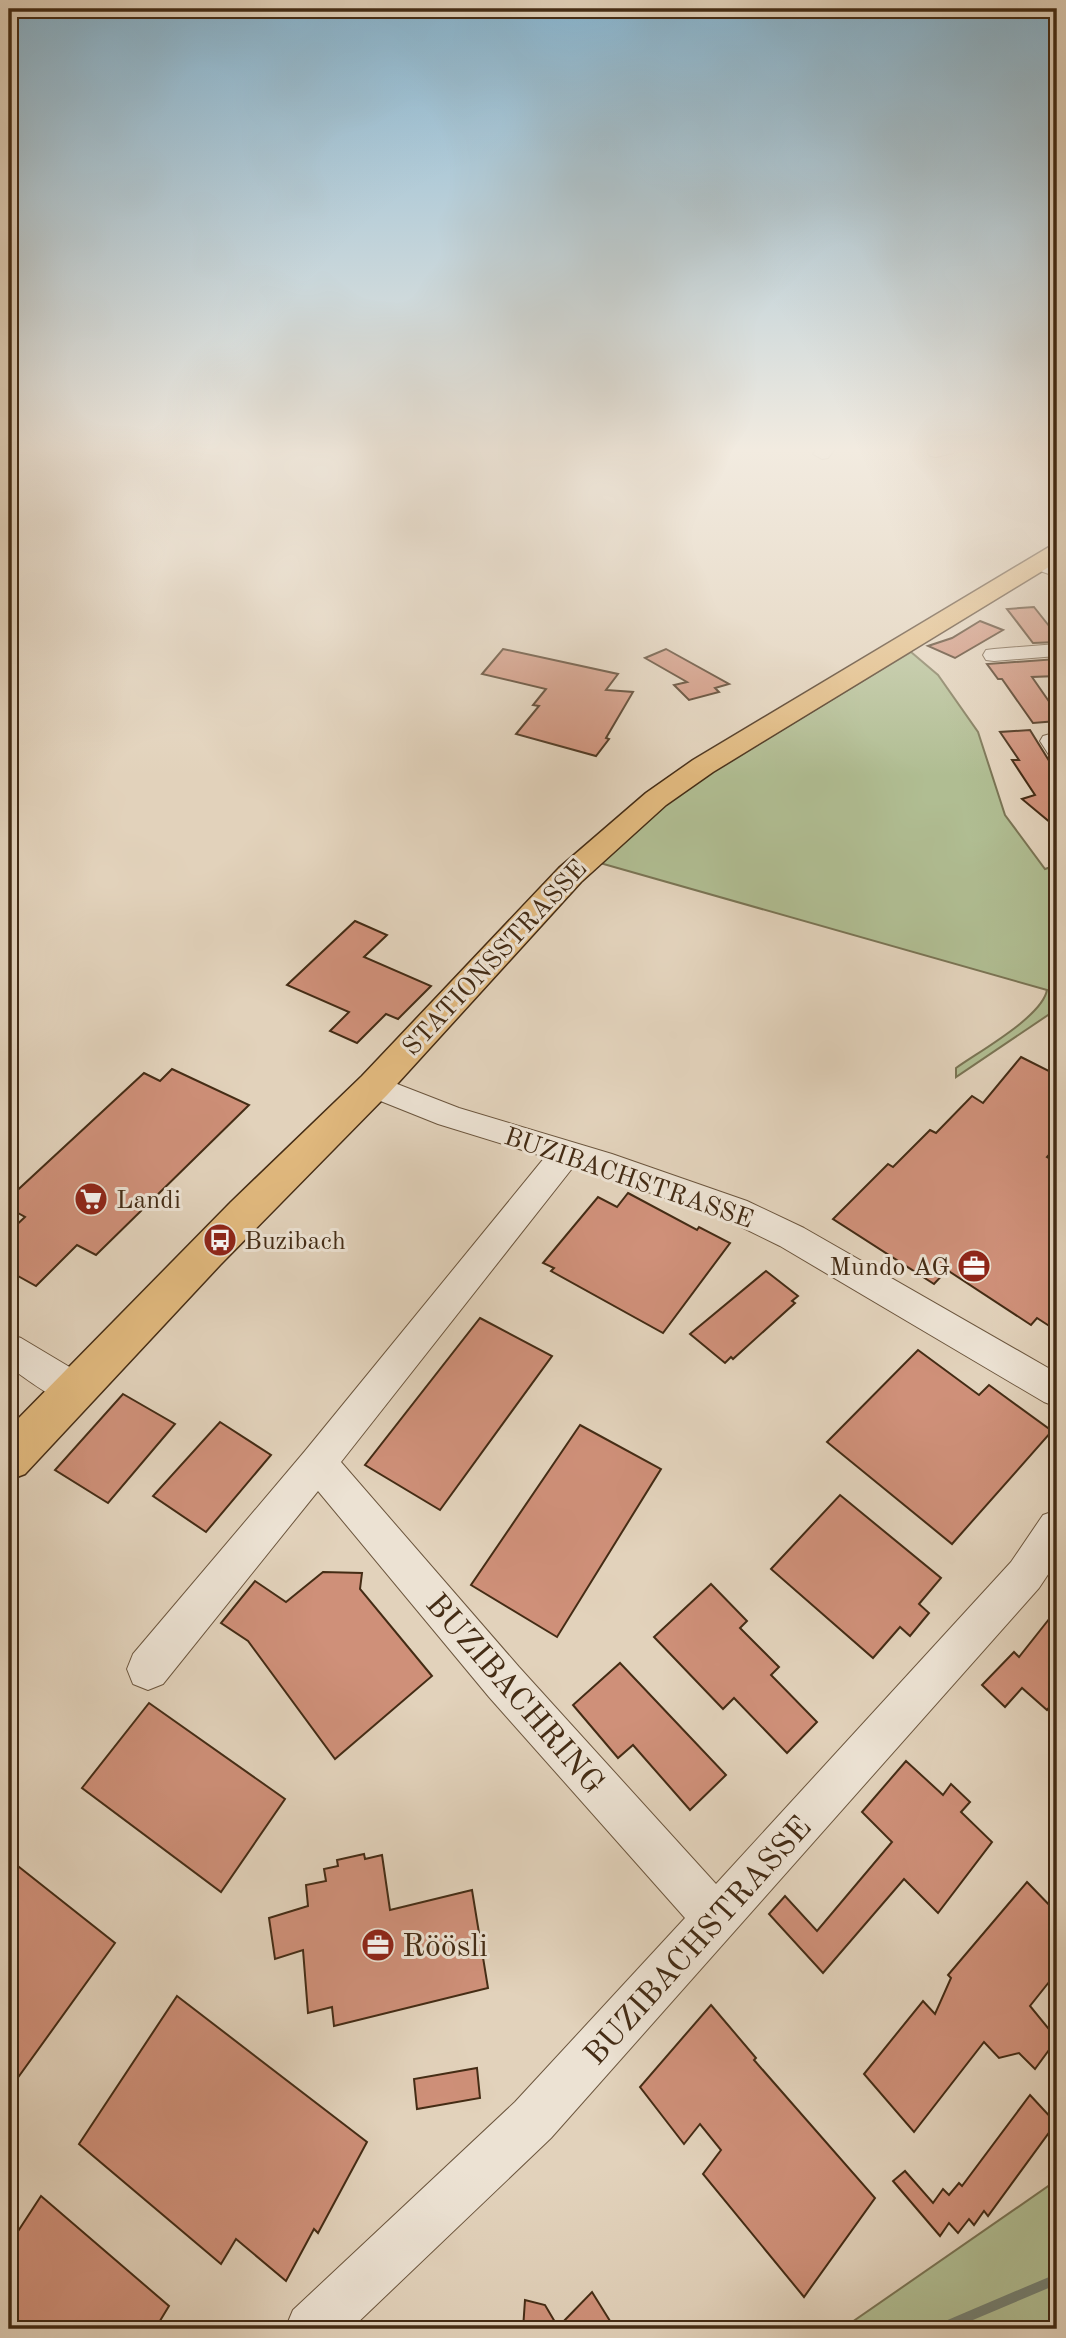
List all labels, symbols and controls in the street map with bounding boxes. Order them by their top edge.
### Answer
street label: STATIONSSTRASSE [398,856,593,1061]
street label: BUZIBACHSTRASSE [500,1124,756,1234]
supermarket icon: Landi [72,1180,110,1218]
place label: Landi [116,1188,181,1214]
bus stop icon: Buzibach [201,1221,239,1259]
place label: Buzibach [244,1229,346,1255]
office icon: Mundo AG [955,1247,993,1285]
place label: Mundo AG [829,1255,950,1281]
street label: BUZIBACHRING [419,1589,609,1801]
street label: BUZIBACHSTRASSE [580,1812,819,2072]
office icon: Röösli [359,1926,397,1964]
place label: Röösli [402,1932,488,1964]

